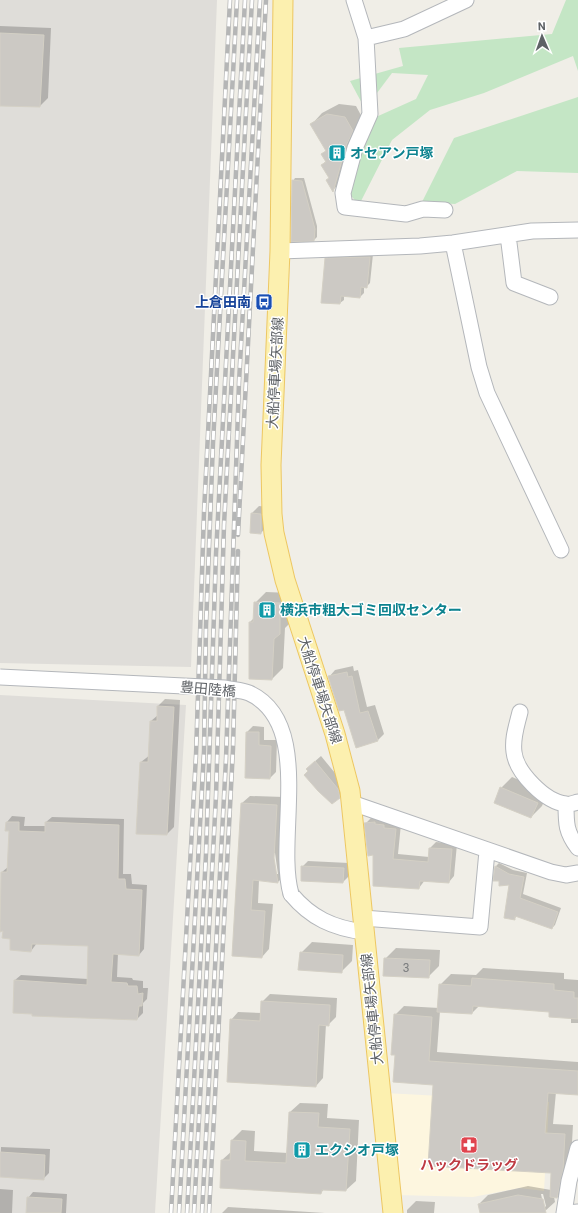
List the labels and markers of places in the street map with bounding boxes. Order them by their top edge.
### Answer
building icon: オセアン戸塚 [327,143,347,163]
place label: オセアン戸塚 [350,145,433,161]
bus stop icon: 上倉田南 [254,292,274,312]
place label: 上倉田南 [195,294,251,310]
building icon: 横浜市粗大ゴミ回収センター [257,600,277,620]
place label: 横浜市粗大ゴミ回収センター [280,602,462,618]
pharmacy icon: ハックドラッグ [459,1135,479,1155]
building icon: エクシオ戸塚 [292,1140,312,1160]
place label: エクシオ戸塚 [315,1142,399,1158]
place label: ハックドラッグ [420,1157,518,1173]

